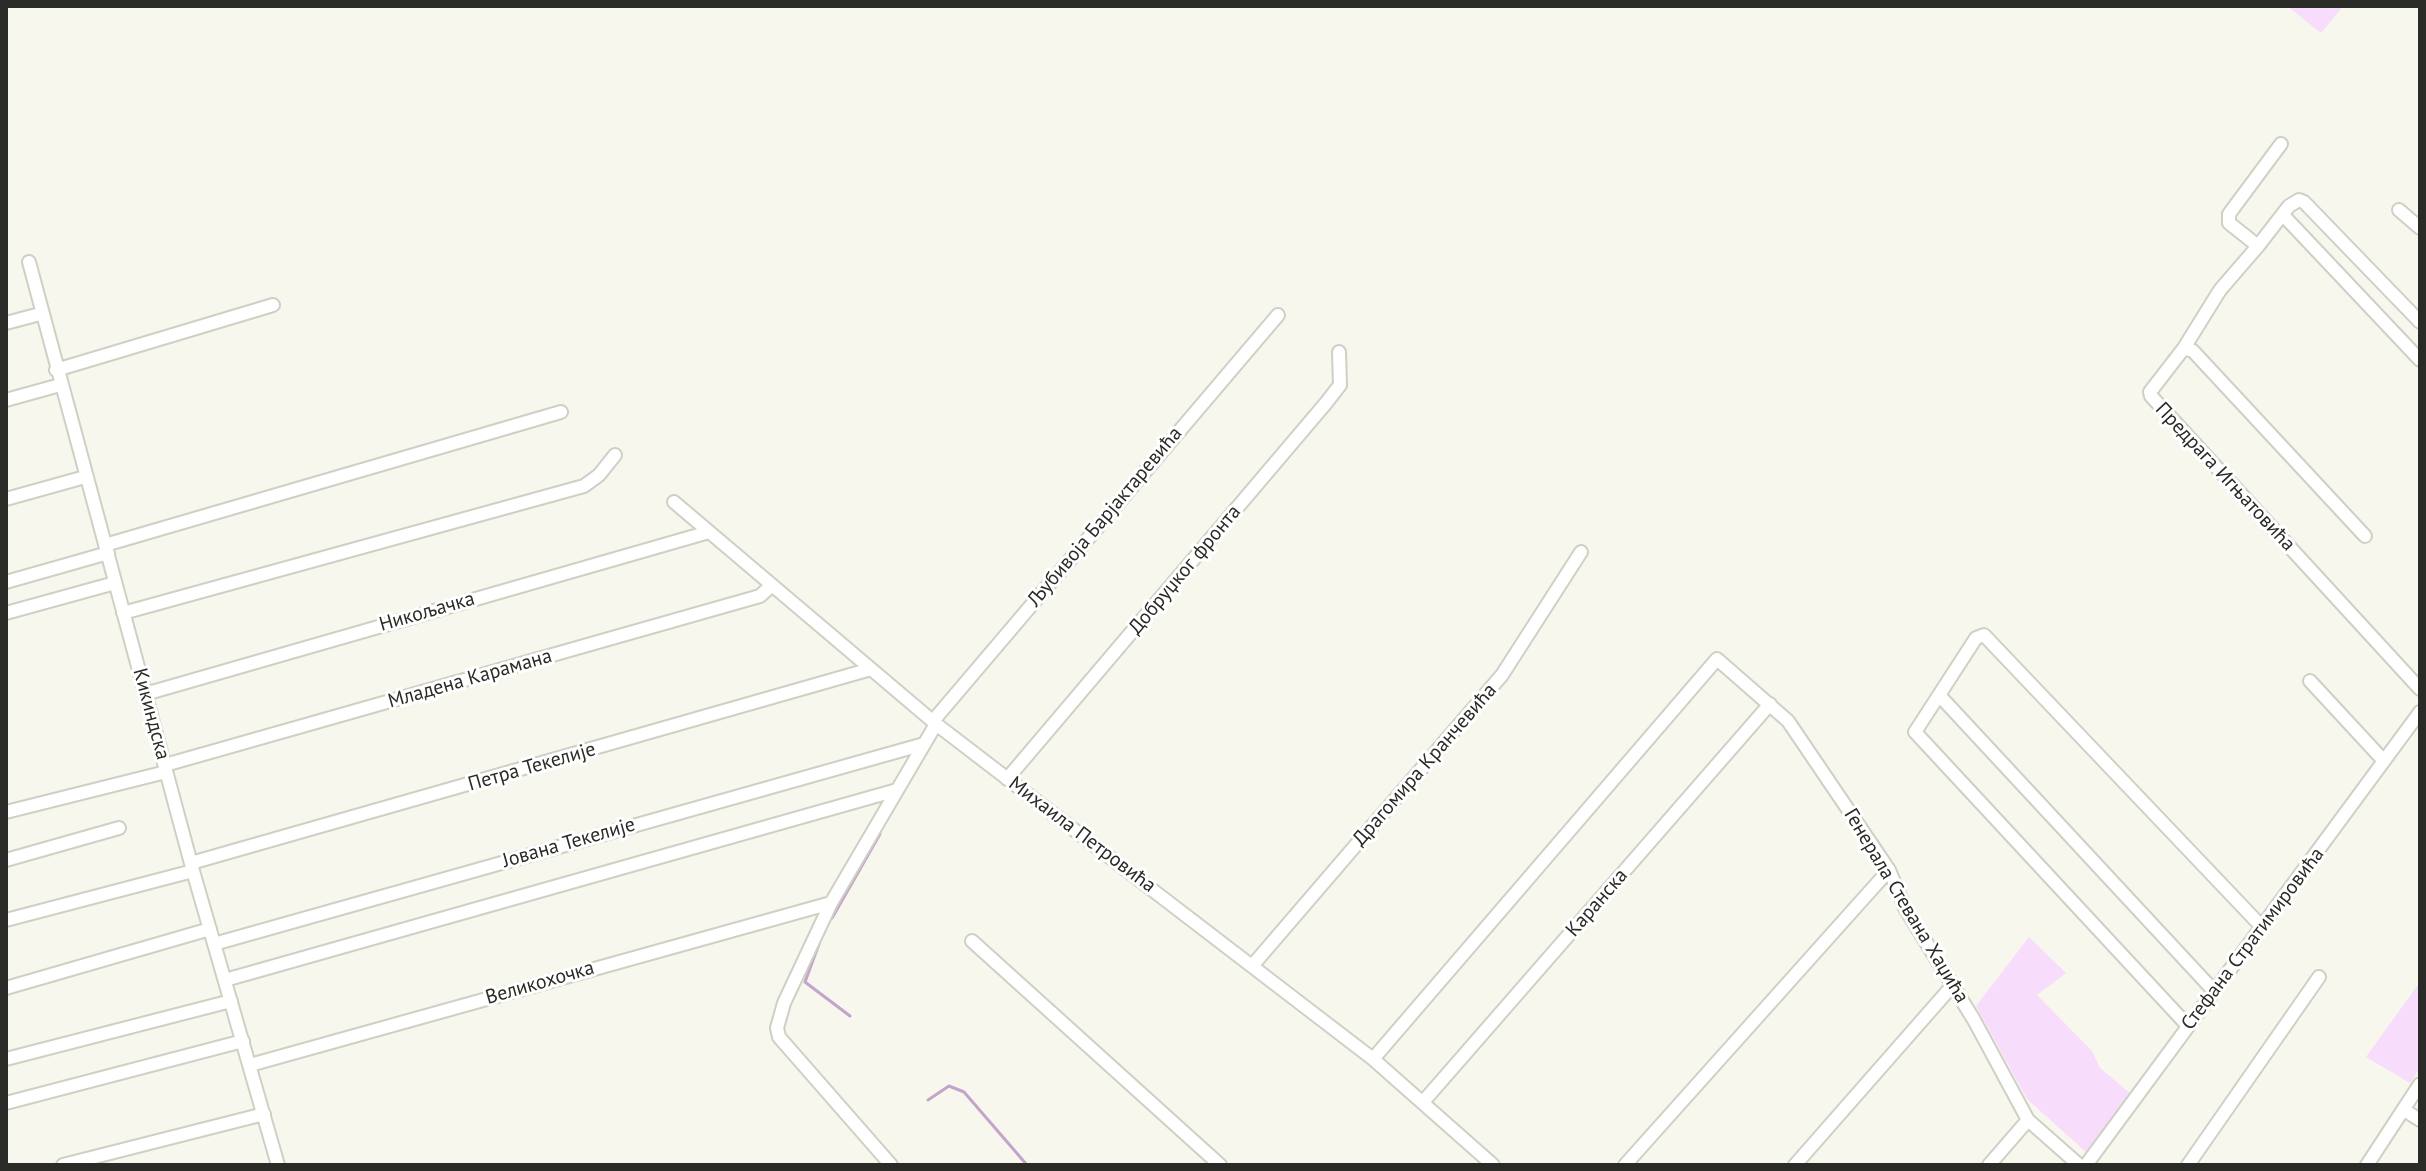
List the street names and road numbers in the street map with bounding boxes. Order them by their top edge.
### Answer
street label: Предрага Игњатовића [2150,398,2300,556]
street label: Љубивоја Барјактаревића [1023,422,1187,612]
street label: Добруџког фронта [1124,500,1246,640]
street label: Никољачка [377,587,477,637]
street label: Младена Карамана [385,644,555,714]
street label: Кикиндска [127,666,175,762]
street label: Драгомира Кранчевића [1348,679,1502,851]
street label: Петра Текелије [465,737,599,797]
street label: Михаила Петровића [1004,772,1160,898]
street label: Генерала Стевана Хаџића [1838,804,1974,1008]
street label: Јована Текелије [500,813,638,873]
street label: Стефана Стратимировића [2177,843,2329,1035]
street label: Каранска [1561,864,1633,942]
street label: Великохочка [483,956,597,1010]

